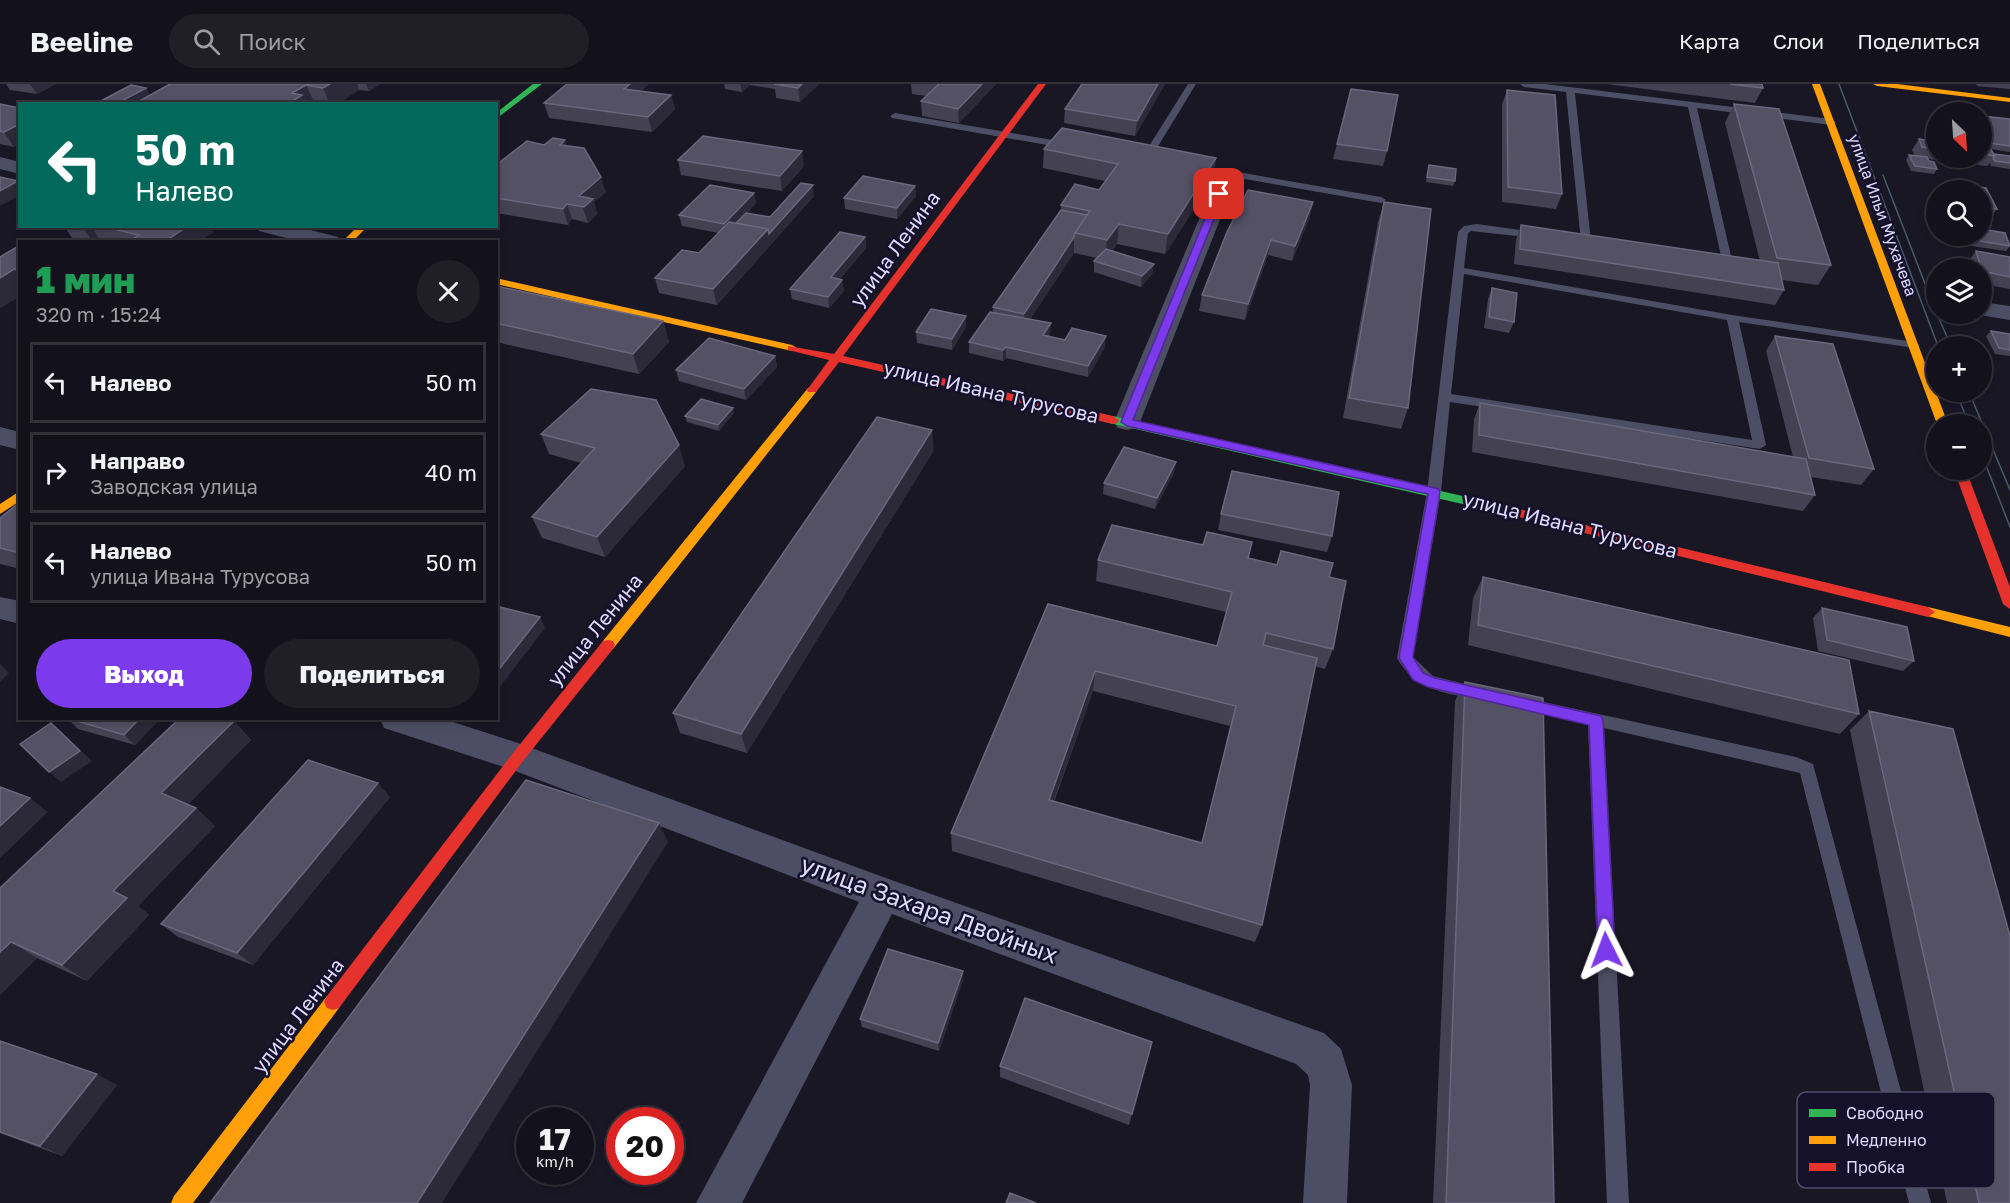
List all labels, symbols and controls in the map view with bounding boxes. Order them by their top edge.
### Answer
search box [169,14,589,68]
text: Beeline [30,25,133,58]
icon: search [190,25,223,58]
text: Поиск [238,28,306,55]
text: Карта [1679,28,1740,54]
text: Слои [1773,28,1824,54]
text: Поделиться [1857,28,1980,54]
north arrow [1926,102,1992,168]
map controls [1926,102,1992,480]
text: 50 m [135,124,235,174]
icon: left [36,126,114,204]
street label: улица Ильи Мухачева [1844,131,1922,299]
pin [1193,168,1244,219]
text: Налево [135,175,234,207]
icon: arrive [1202,177,1235,210]
button: search [1926,180,1992,246]
street label: улица Ленина [844,186,944,311]
text: 1 мин [36,258,135,301]
button: layers [1926,258,1992,324]
button: close [417,260,480,323]
text: 320 m · 15:24 [36,302,162,326]
button: + [1926,336,1992,402]
street label: улица Ивана Турусова [881,355,1101,427]
icon: left [39,366,72,399]
text: Налево [90,369,172,396]
text: 50 m [426,369,477,396]
button: − [1926,414,1992,480]
text: Направо [90,447,185,474]
icon: right [39,456,72,489]
text: 40 m [425,459,477,486]
text: Заводская улица [90,474,258,498]
street label: улица Ивана Турусова [1461,486,1680,562]
text: Налево [90,537,172,564]
icon: left [39,546,72,579]
text: 50 m [426,549,477,576]
text: улица Ивана Турусова [90,564,310,588]
street label: улица Ленина [542,568,647,690]
button: Выход [36,639,252,708]
button: Поделиться [264,639,480,708]
street label: улица Захара Двойных [797,849,1062,969]
position arrow [1574,918,1638,982]
street label: улица Ленина [246,953,348,1077]
legend [1797,1092,1995,1188]
text: Свободно [1846,1103,1924,1123]
speed limit sign: 20 [606,1107,684,1185]
text: 17 [539,1121,571,1157]
text: Медленно [1846,1130,1927,1150]
text: km/h [536,1152,574,1170]
text: Пробка [1846,1157,1905,1177]

